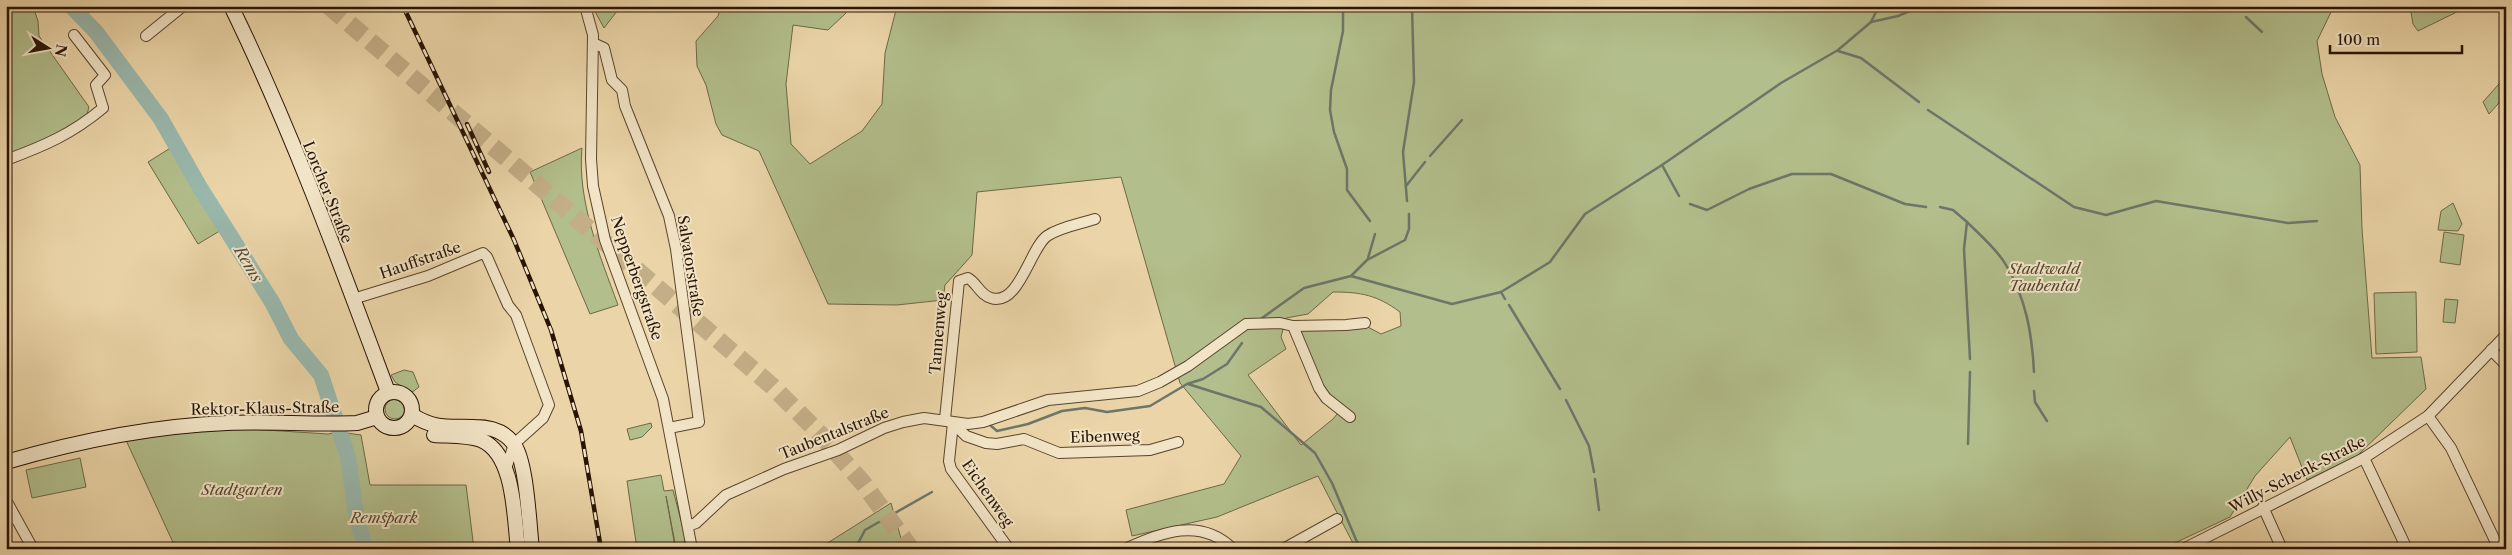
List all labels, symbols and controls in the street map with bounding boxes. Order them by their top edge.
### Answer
north arrow [22,22,72,72]
scale bar [2330,22,2462,54]
text: 100 m [2337,30,2380,49]
text: N [51,43,71,58]
street label: Lorcher Straße [299,138,357,246]
street label: Nepperbergstraße [607,213,667,343]
street label: Salvatorstraße [674,214,708,318]
street label: Hauffstraße [377,237,463,283]
water label: Rems [229,240,268,286]
park label: Stadtwald Taubental [2007,259,2082,295]
street label: Tannenweg [925,291,951,375]
street label: Rektor-Klaus-Straße [190,397,340,419]
street label: Taubentalstraße [777,402,891,464]
street label: Eibenweg [1070,425,1140,447]
street label: Willy-Schenk-Straße [2225,431,2368,517]
street label: Eichenweg [958,456,1018,530]
park label: Stadtgarten [200,480,283,499]
park label: Remspark [349,508,418,527]

